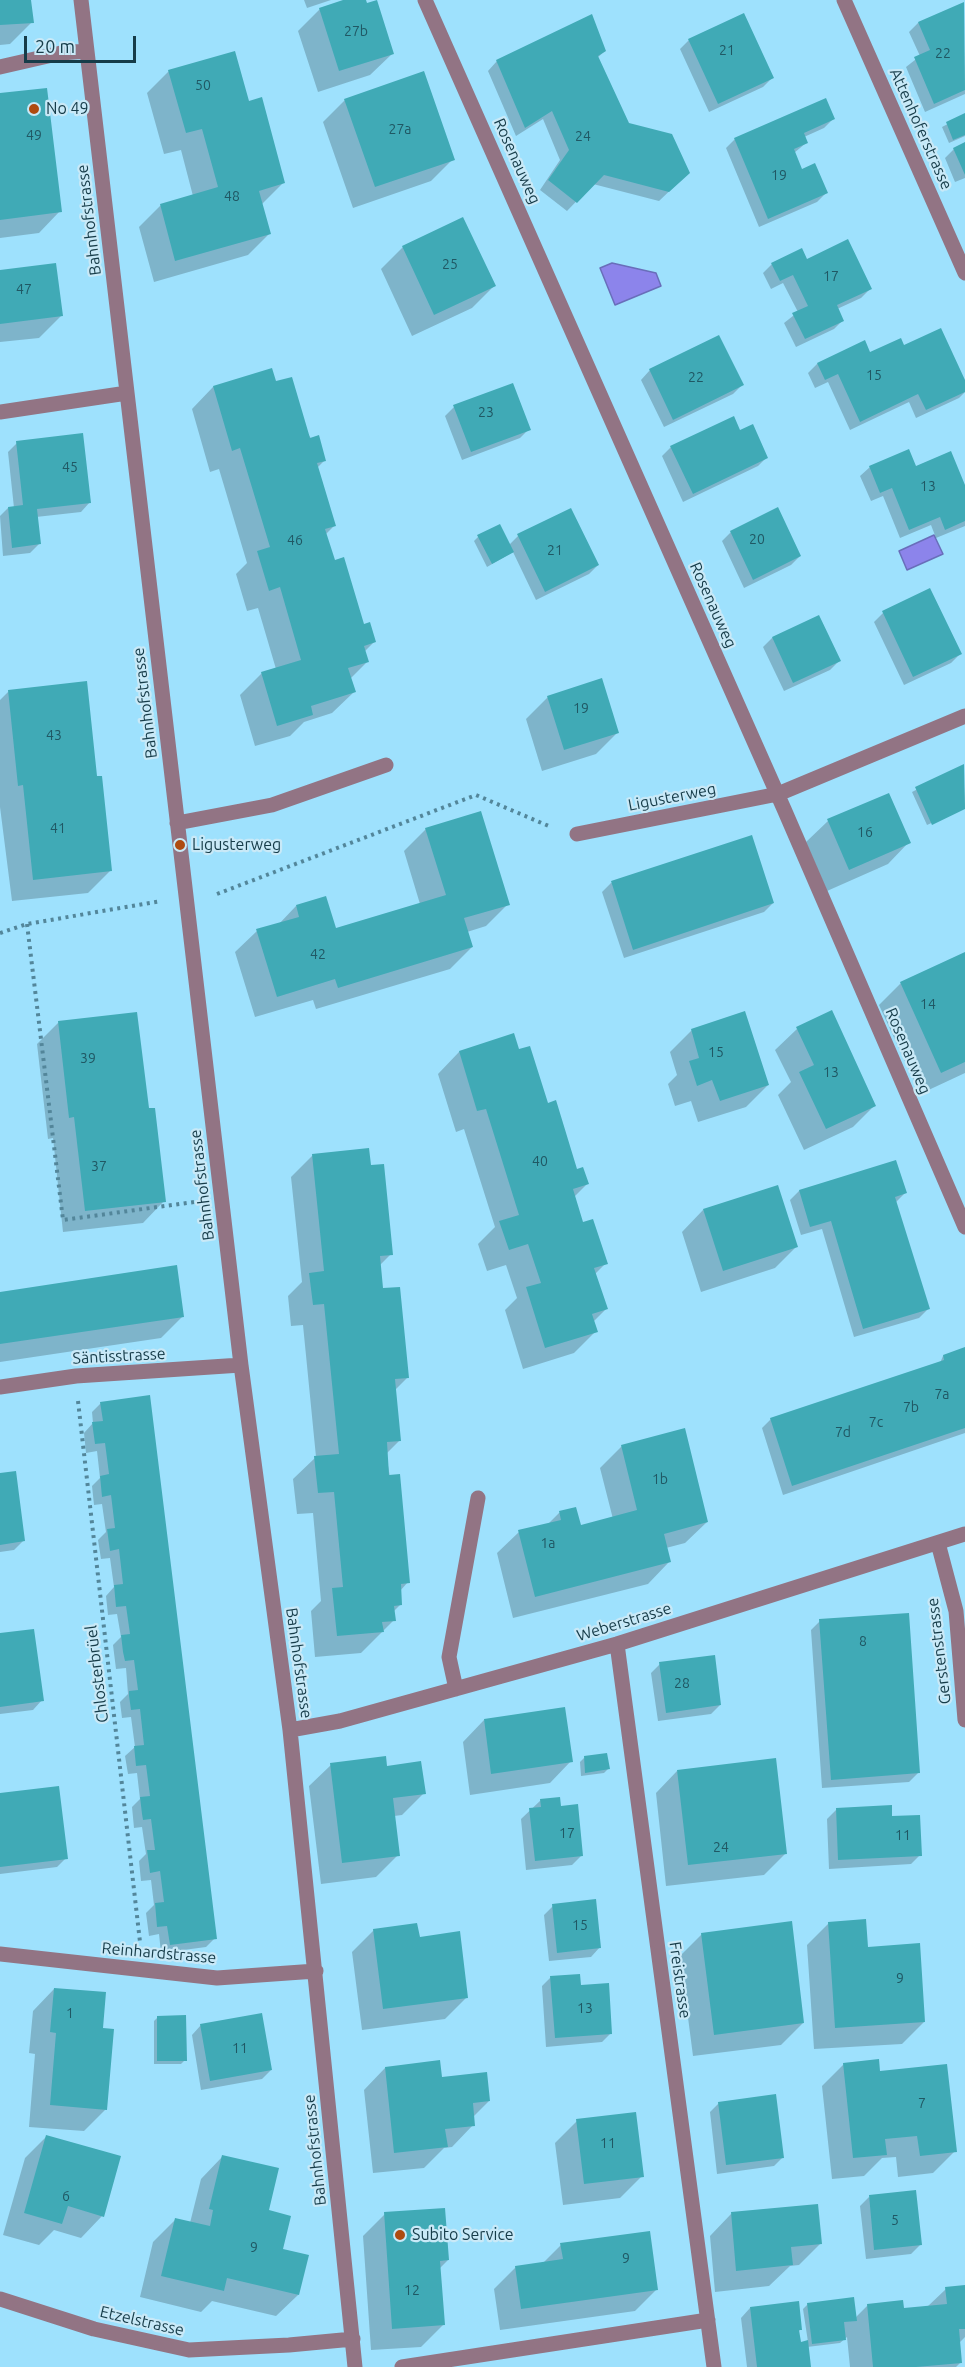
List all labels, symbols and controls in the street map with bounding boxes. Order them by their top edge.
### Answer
house number: 27b [344,23,368,39]
scale bar [27,24,140,62]
text: 20 m [35,36,75,56]
house number: 21 [719,42,735,58]
house number: 22 [935,45,951,61]
street label: Attenhoferstrasse [886,65,956,193]
house number: 50 [195,77,211,93]
place label: No 49 [46,99,88,119]
marker: No 49 [27,102,41,116]
street label: Rosenauweg [490,115,544,207]
house number: 27a [389,121,411,137]
house number: 49 [26,127,42,143]
house number: 24 [575,128,591,144]
street label: Bahnhofstrasse [73,164,105,276]
house number: 19 [771,167,787,183]
house number: 48 [224,188,240,204]
house number: 25 [442,256,458,272]
house number: 17 [823,268,839,284]
house number: 47 [16,281,32,297]
house number: 15 [866,367,882,383]
house number: 22 [688,369,704,385]
house number: 23 [478,404,494,420]
house number: 45 [62,459,78,475]
house number: 13 [920,478,936,494]
house number: 20 [749,531,765,547]
house number: 46 [287,532,303,548]
house number: 21 [547,542,563,558]
street label: Rosenauweg [686,559,740,651]
street label: Bahnhofstrasse [129,647,161,759]
house number: 19 [573,700,589,716]
house number: 43 [46,727,62,743]
street label: Ligusterweg [626,779,718,815]
house number: 41 [50,820,66,836]
house number: 16 [857,824,873,840]
place label: Ligusterweg [192,835,281,855]
marker: Ligusterweg [173,838,187,852]
house number: 42 [310,946,326,962]
house number: 14 [920,996,936,1012]
street label: Rosenauweg [881,1005,935,1097]
house number: 15 [708,1044,724,1060]
house number: 39 [80,1050,96,1066]
house number: 13 [823,1064,839,1080]
street label: Bahnhofstrasse [186,1129,218,1241]
house number: 40 [532,1153,548,1169]
house number: 37 [91,1158,107,1174]
street label: Säntisstrasse [72,1344,166,1368]
house number: 7a [934,1386,950,1402]
house number: 7b [903,1399,919,1415]
house number: 7c [869,1414,883,1430]
house number: 7d [835,1424,851,1440]
house number: 1b [652,1471,668,1487]
house number: 1a [540,1535,556,1551]
street label: Gerstenstrasse [923,1597,955,1705]
street label: Weberstrasse [574,1599,674,1645]
street label: Bahnhofstrasse [282,1606,316,1720]
street label: Chlosterbrüel [81,1624,113,1724]
house number: 8 [859,1633,867,1649]
house number: 28 [674,1675,690,1691]
house number: 17 [559,1825,575,1841]
house number: 11 [895,1827,911,1843]
house number: 24 [713,1839,729,1855]
house number: 15 [572,1917,588,1933]
street label: Reinhardstrasse [101,1938,217,1968]
street label: Freistrasse [665,1940,695,2020]
house number: 9 [896,1970,904,1986]
house number: 13 [577,2000,593,2016]
house number: 1 [66,2005,74,2021]
house number: 11 [232,2040,248,2056]
street label: Bahnhofstrasse [300,2094,330,2206]
house number: 7 [918,2095,926,2111]
house number: 11 [600,2135,616,2151]
house number: 6 [62,2188,70,2204]
house number: 5 [891,2212,899,2228]
place label: Subito Service [412,2225,514,2245]
marker: Subito Service [393,2228,407,2242]
house number: 9 [250,2239,258,2255]
house number: 9 [622,2250,630,2266]
house number: 12 [404,2282,420,2298]
street label: Etzelstrasse [98,2302,186,2340]

